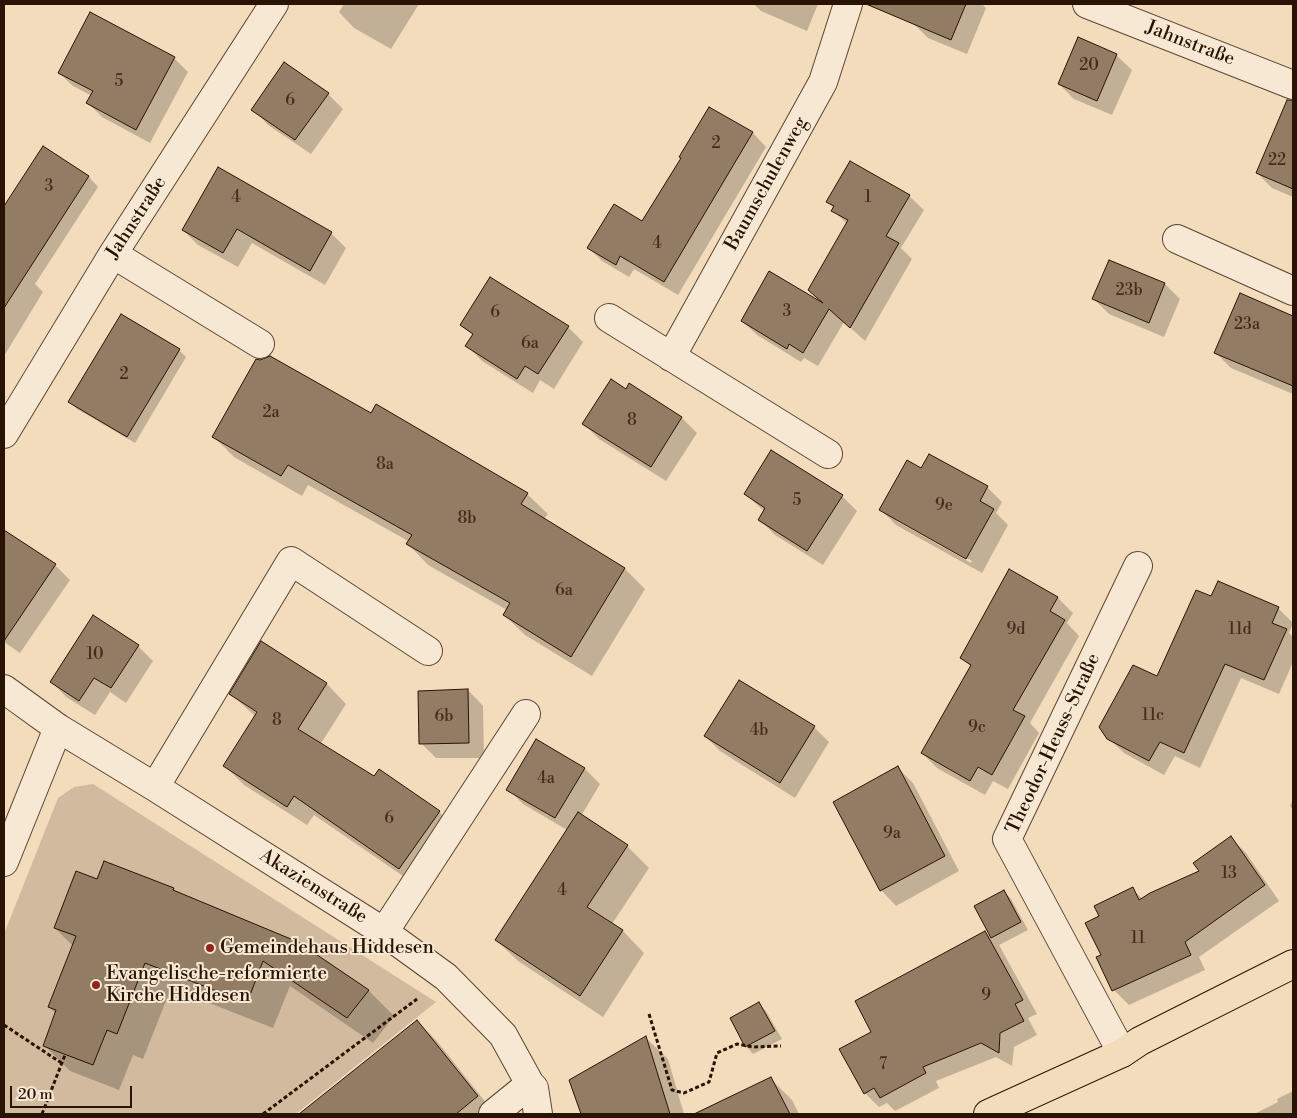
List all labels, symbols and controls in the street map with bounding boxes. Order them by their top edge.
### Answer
street label: Jahnstraße [1142,17,1238,71]
house number: 20 [1079,56,1099,76]
house number: 5 [115,72,123,92]
house number: 6 [285,91,295,111]
street label: Baumschulenweg [721,113,813,255]
house number: 2 [711,134,721,154]
house number: 22 [1268,151,1286,171]
street label: Jahnstraße [102,173,172,263]
house number: 3 [45,177,53,197]
house number: 4 [231,188,241,208]
house number: 1 [865,188,871,208]
house number: 4 [652,234,662,254]
house number: 23b [1115,281,1143,301]
house number: 3 [783,302,791,322]
house number: 6 [490,303,500,323]
house number: 23a [1234,315,1260,335]
house number: 6a [521,334,539,354]
house number: 2 [119,365,129,385]
house number: 2a [262,403,280,423]
house number: 8 [627,411,637,431]
house number: 8a [376,455,394,475]
house number: 5 [793,491,801,511]
house number: 9e [935,496,953,516]
house number: 8b [458,509,476,529]
house number: 6a [555,581,573,601]
house number: 9d [1007,620,1025,640]
house number: 11d [1228,620,1252,640]
house number: 10 [87,645,103,665]
street label: Theodor-Heuss-Straße [1002,650,1106,838]
house number: 11c [1142,706,1164,726]
house number: 6b [435,707,453,727]
house number: 8 [272,711,282,731]
house number: 9c [968,718,986,738]
house number: 4b [750,721,768,741]
house number: 4a [537,769,555,789]
house number: 6 [384,809,394,829]
house number: 9a [883,824,901,844]
street label: Akazienstraße [255,845,371,929]
house number: 13 [1221,864,1237,884]
house number: 4 [557,881,567,901]
house number: 11 [1131,929,1145,949]
place label: Gemeindehaus Hiddesen [220,937,434,959]
marker: Gemeindehaus Hiddesen [204,942,216,954]
place label: Evangelische-reformierte Kirche Hiddesen [106,963,327,1007]
marker: Evangelische-reformierte Kirche Hiddesen [90,979,102,991]
house number: 9 [981,986,991,1006]
house number: 7 [879,1055,887,1075]
scale bar [12,1076,135,1108]
text: 20 m [18,1085,53,1104]

